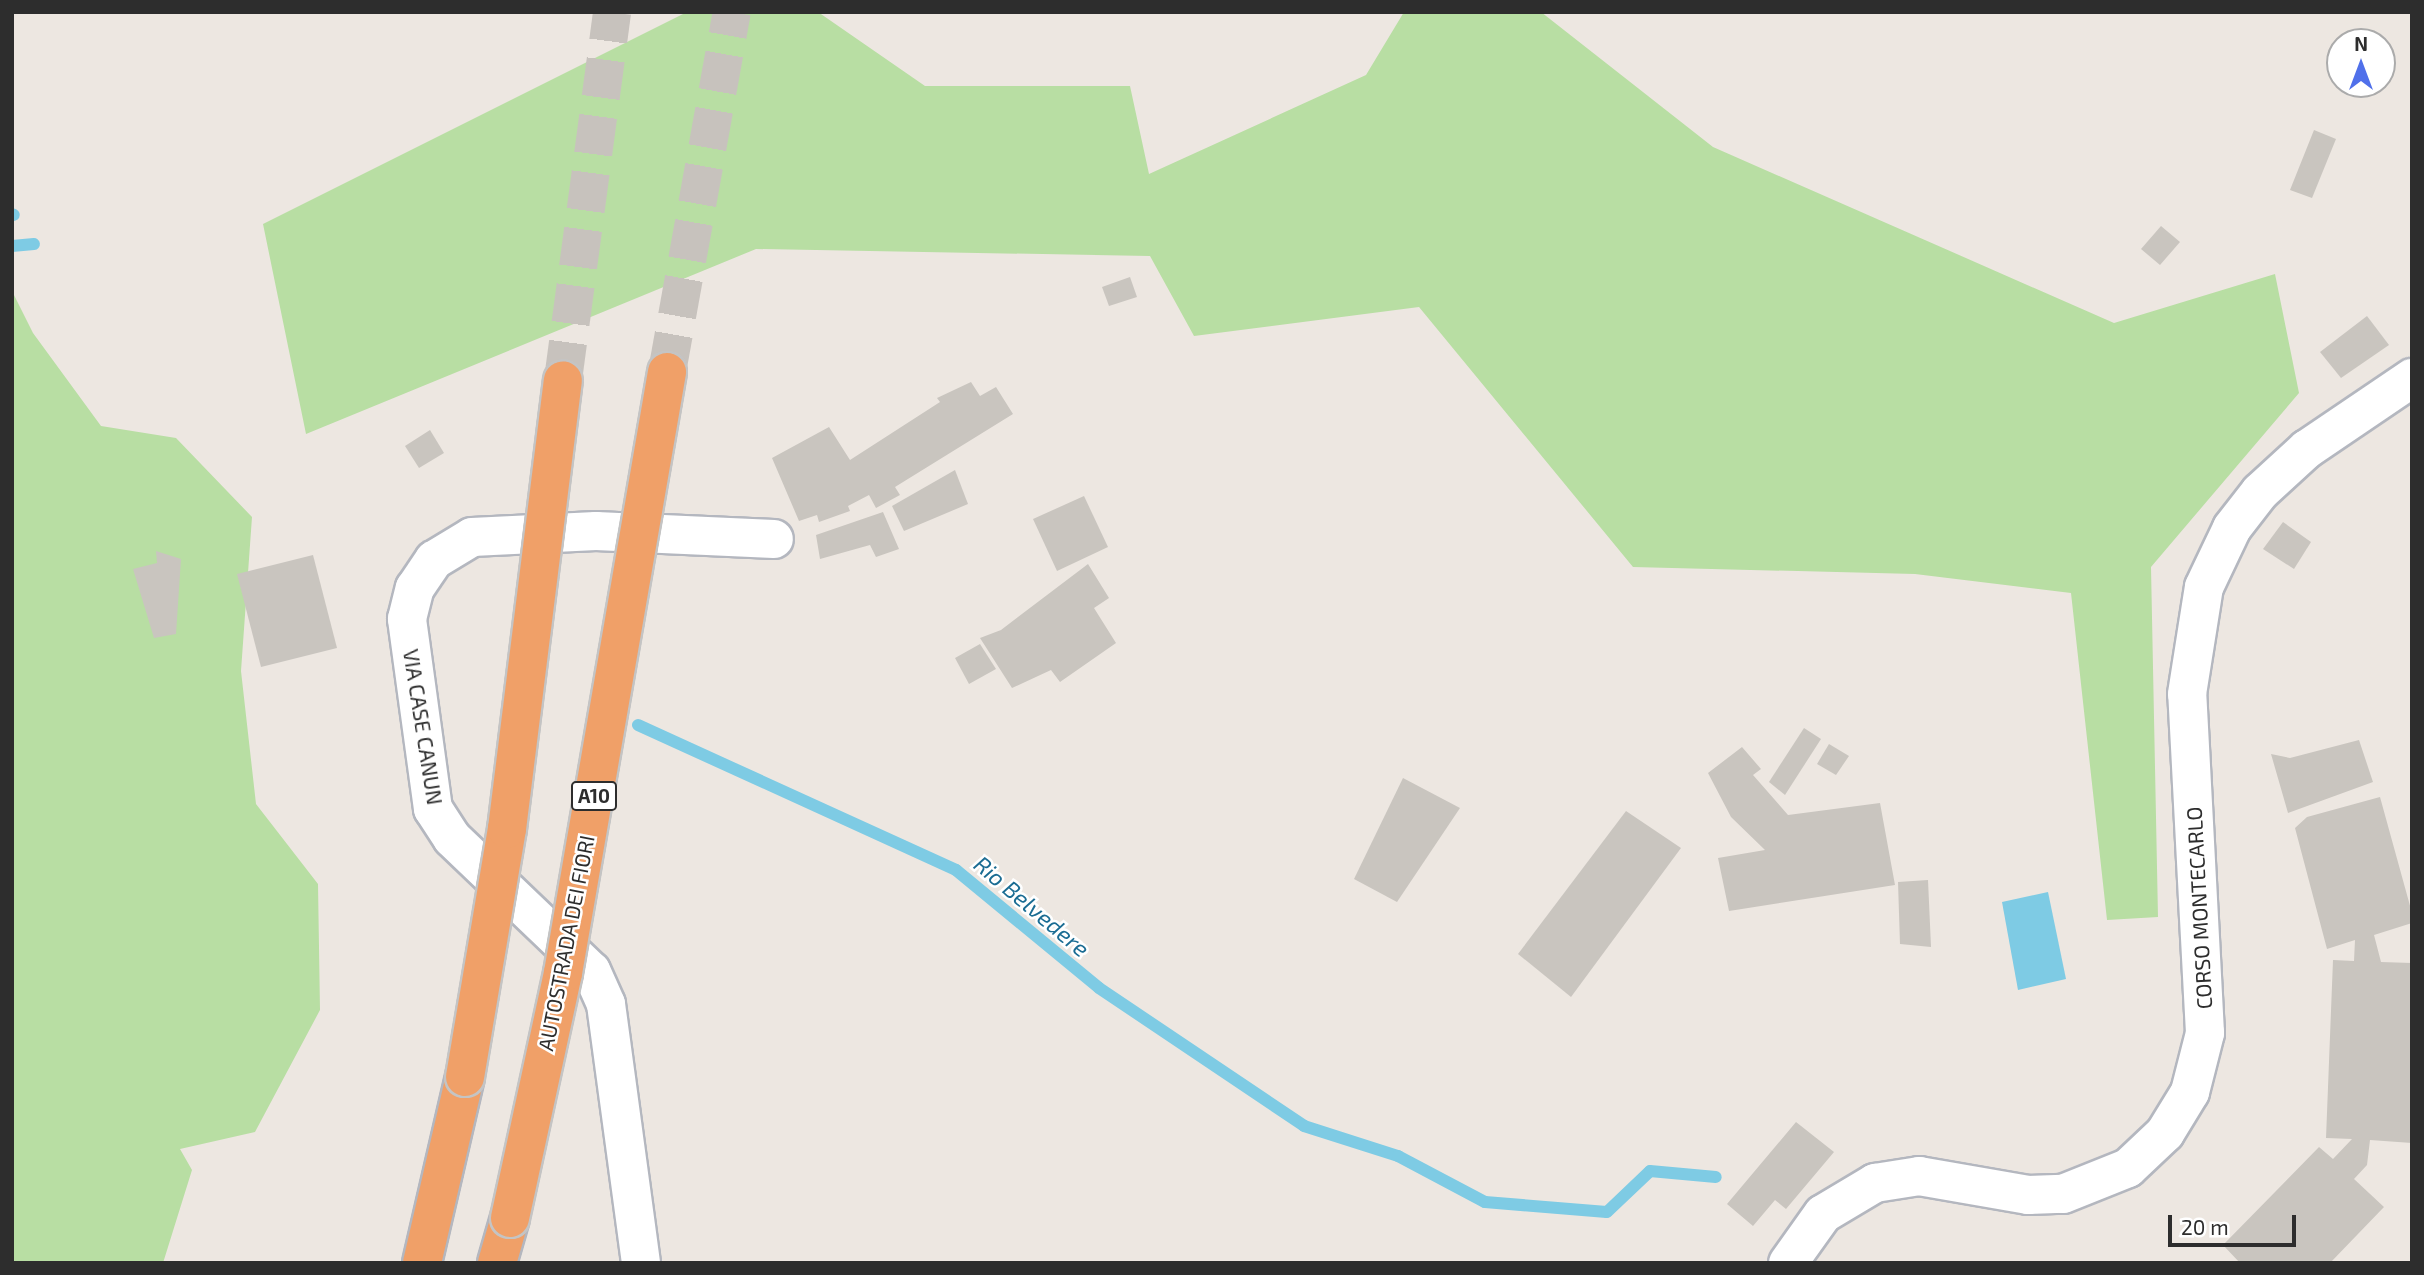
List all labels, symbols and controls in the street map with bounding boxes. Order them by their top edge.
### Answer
north arrow [2326,28,2396,98]
text: N [2354,32,2368,55]
street label: VIA CASE CANUN [398,647,448,807]
road number: A10 [570,780,618,811]
street label: CORSO MONTECARLO [2181,806,2217,1010]
street label: AUTOSTRADA DEI FIORI [533,833,599,1053]
water label: Rio Belvedere [969,850,1095,962]
scale bar [2172,1202,2300,1246]
text: 20 m [2181,1214,2229,1239]

